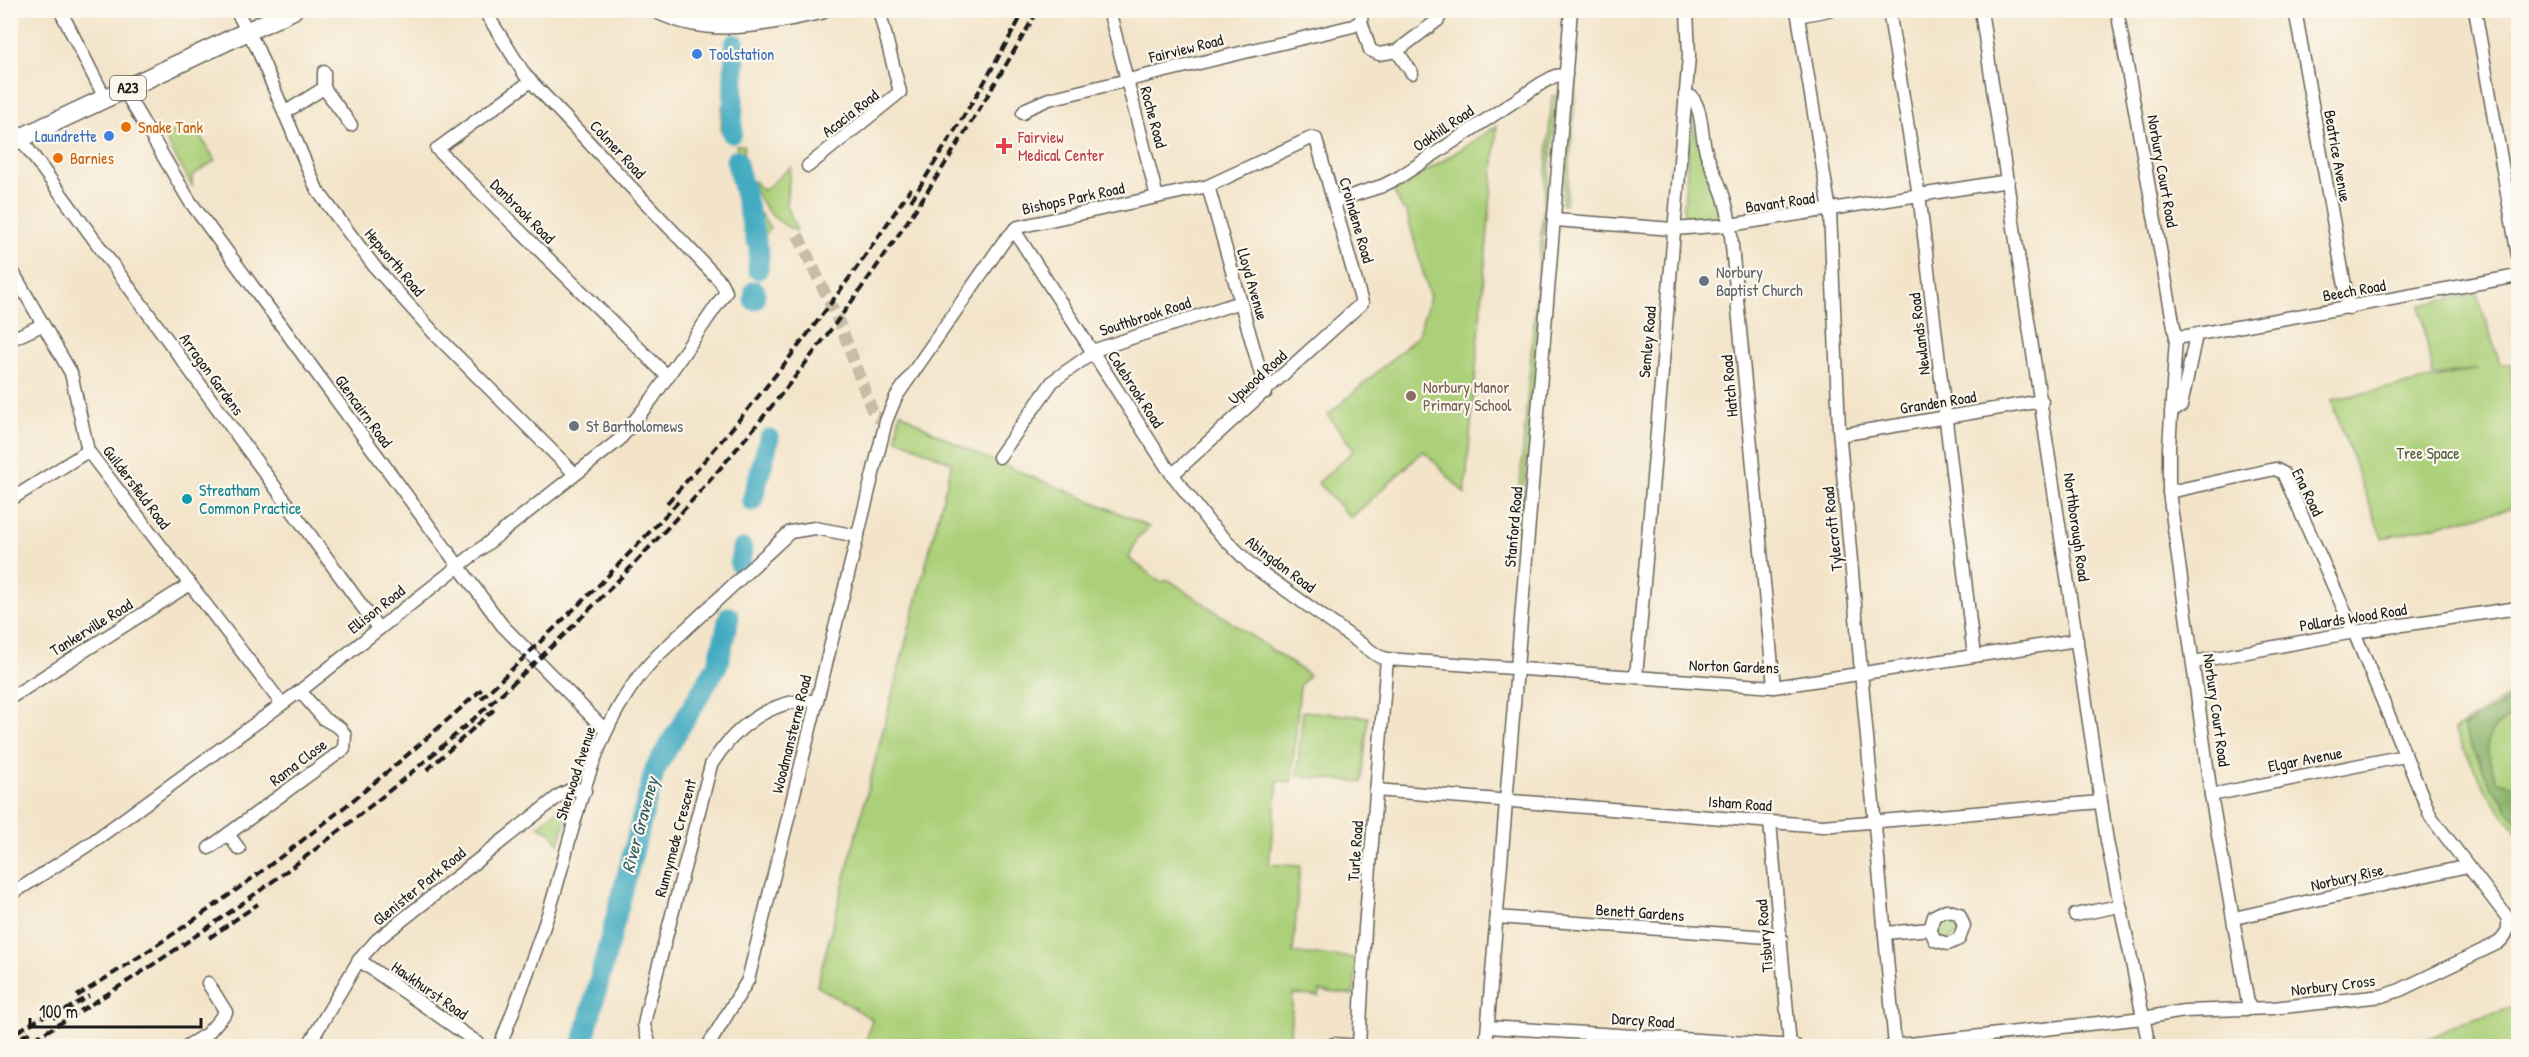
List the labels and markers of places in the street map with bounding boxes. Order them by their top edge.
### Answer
place label: Toolstation [709,43,774,65]
marker: Toolstation [690,47,704,61]
place label: Snake Tank [138,116,204,138]
marker: Snake Tank [119,120,133,134]
place label: Laundrette [35,125,98,147]
place label: Fairview Medical Center [1017,126,1105,166]
marker: Laundrette [102,129,116,143]
marker: Fairview Medical Center [995,137,1013,155]
place label: Barnies [70,147,114,169]
marker: Barnies [51,151,65,165]
place label: Norbury Baptist Church [1716,261,1803,301]
marker: Norbury Baptist Church [1697,274,1711,288]
place label: Norbury Manor Primary School [1423,376,1512,416]
marker: Norbury Manor Primary School [1404,389,1418,403]
place label: St Bartholomews [586,415,683,437]
marker: St Bartholomews [567,419,581,433]
place label: Streatham Common Practice [199,479,302,519]
marker: Streatham Common Practice [180,492,194,506]

